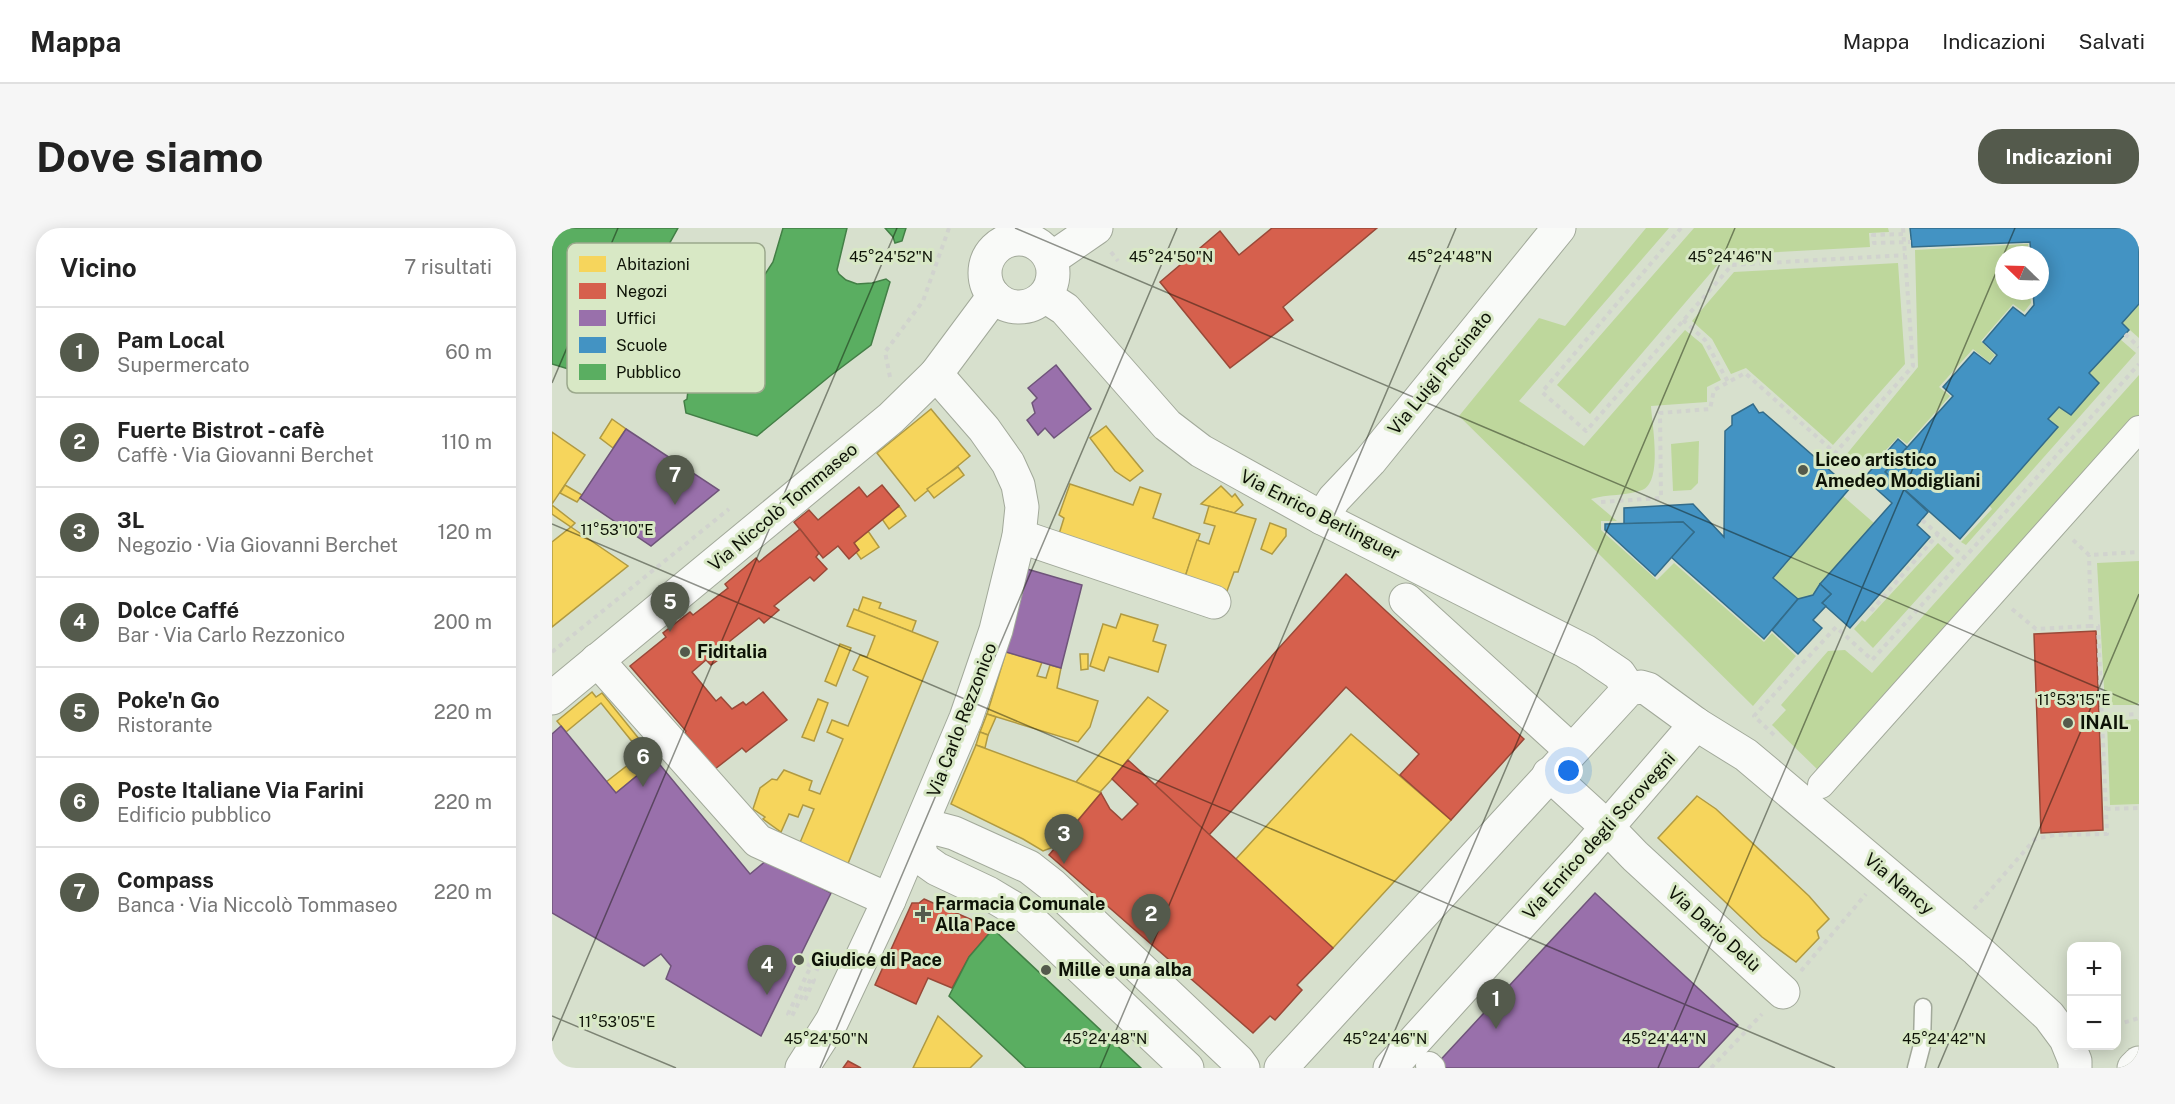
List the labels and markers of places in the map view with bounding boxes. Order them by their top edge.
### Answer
place label: Liceo artistico Amedeo Modigliani [1815,449,1980,491]
pin: 7 [656,456,694,505]
marker: Liceo artistico Amedeo Modigliani [1796,463,1810,477]
pin: 5 [650,582,690,632]
place label: Fiditalia [697,641,767,662]
marker: Fiditalia [678,645,692,659]
place label: INAIL [2080,712,2129,733]
marker: INAIL [2061,716,2075,730]
pin: 6 [624,738,662,787]
pin: 3 [1044,814,1084,864]
place label: Farmacia Comunale Alla Pace [935,893,1105,935]
pin: 2 [1132,894,1170,944]
marker: Farmacia Comunale Alla Pace [916,907,930,921]
pin: 4 [748,946,786,995]
place label: Giudice di Pace [811,949,942,970]
marker: Giudice di Pace [792,953,806,967]
place label: Mille e una alba [1058,959,1192,980]
marker: Mille e una alba [1039,963,1053,977]
pin: 1 [1476,980,1516,1029]

